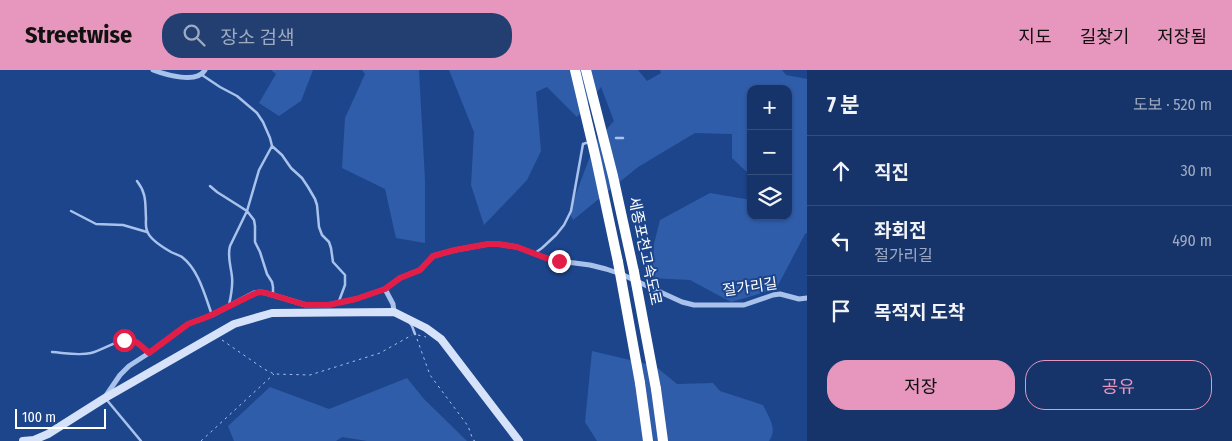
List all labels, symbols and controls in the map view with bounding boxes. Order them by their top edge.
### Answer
search box [162,13,512,58]
text: Streetwise [25,21,132,49]
icon: search [180,21,208,49]
text: 장소 검색 [220,26,295,49]
text: 지도 [1019,26,1052,48]
text: 길찾기 [1080,26,1129,48]
text: 저장됨 [1157,26,1207,48]
map controls [747,85,792,220]
button: + [747,85,792,130]
text: 7 분 [827,92,860,118]
text: 도보 · 520 m [1133,95,1212,114]
button: − [747,130,792,175]
icon: ahead [827,157,855,185]
text: 직진 [874,161,909,184]
text: 30 m [1180,161,1212,180]
button: layers [747,175,792,220]
street label: 세종포천고속도로 [625,195,665,307]
text: 좌회전 [874,219,926,242]
icon: left [827,227,855,255]
text: 490 m [1172,231,1212,250]
text: 절가리길 [874,246,933,265]
route end [548,250,571,273]
street label: 절가리길 [721,274,779,300]
icon: arrive [827,297,855,325]
text: 목적지 도착 [874,301,965,324]
route start [113,329,136,352]
button: 저장 [827,360,1015,410]
button: 공유 [1025,360,1212,410]
scale bar [15,406,106,429]
text: 100 m [22,409,56,426]

